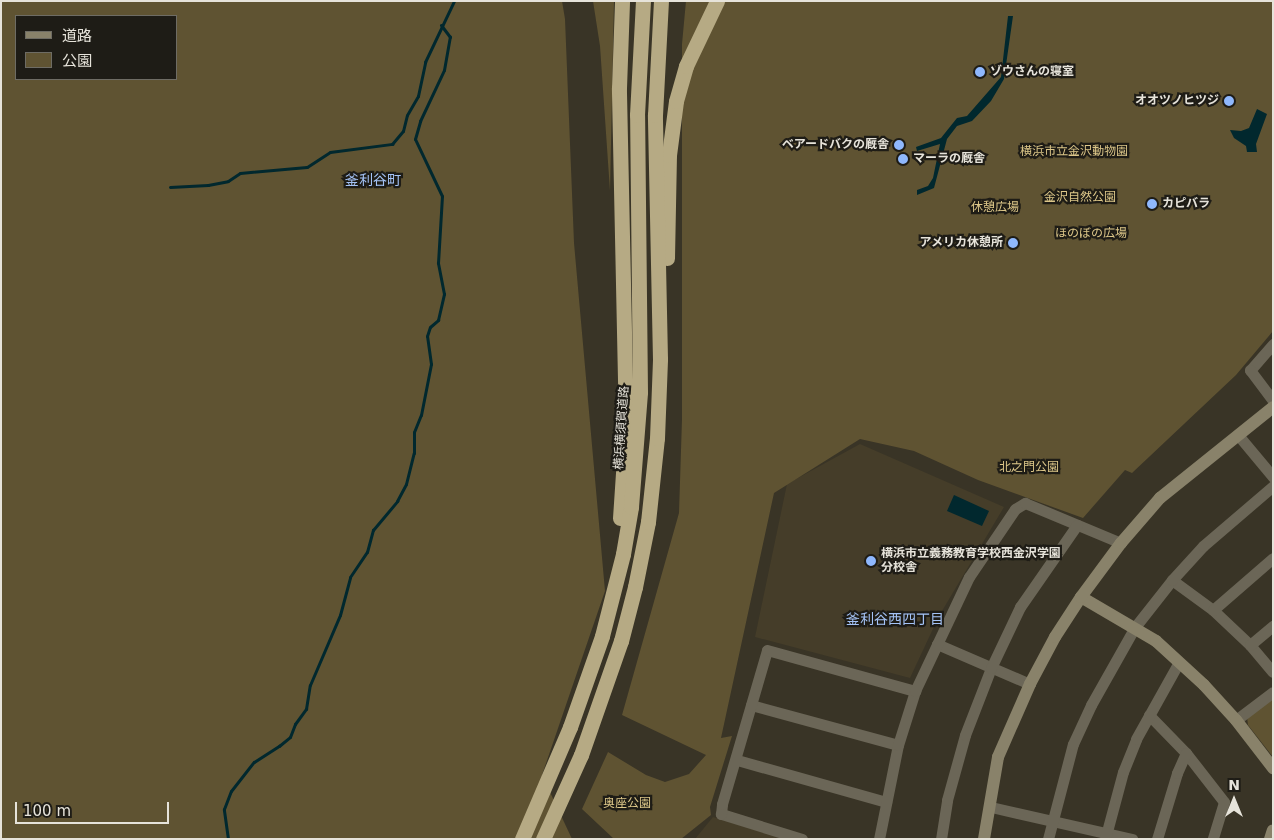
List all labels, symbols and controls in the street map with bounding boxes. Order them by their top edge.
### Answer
legend [15,15,178,80]
text: 道路 [62,27,92,45]
text: 公園 [62,52,92,70]
place label: ゾウさんの寝室 [990,65,1074,79]
marker: ゾウさんの寝室 [974,66,986,78]
place label: オオツノヒツジ [1135,94,1219,108]
marker: オオツノヒツジ [1223,95,1235,107]
place label: ベアードバクの厩舎 [782,138,889,152]
marker: ベアードバクの厩舎 [893,139,905,151]
park label: 横浜市立金沢動物園 [1020,145,1128,159]
place label: マーラの厩舎 [913,152,985,166]
marker: マーラの厩舎 [897,153,909,165]
district label: 釜利谷町 [345,172,401,188]
park label: 金沢自然公園 [1044,191,1116,205]
place label: カピバラ [1162,197,1210,211]
marker: カピバラ [1146,198,1158,210]
park label: 休憩広場 [971,201,1019,215]
park label: ほのぼの広場 [1055,227,1127,241]
place label: アメリカ休憩所 [919,236,1003,250]
marker: アメリカ休憩所 [1007,237,1019,249]
street label: 横浜横須賀道路 [612,386,632,470]
park label: 北之門公園 [999,461,1059,475]
place label: 横浜市立義務教育学校西金沢学園 分校舎 [881,547,1061,575]
marker: 横浜市立義務教育学校西金沢学園 分校舎 [865,555,877,567]
district label: 釜利谷西四丁目 [846,611,944,627]
north arrow [1209,775,1259,825]
text: N [1228,777,1240,793]
scale bar [18,792,171,824]
park label: 奥座公園 [603,797,651,811]
text: 100 m [23,802,71,820]

